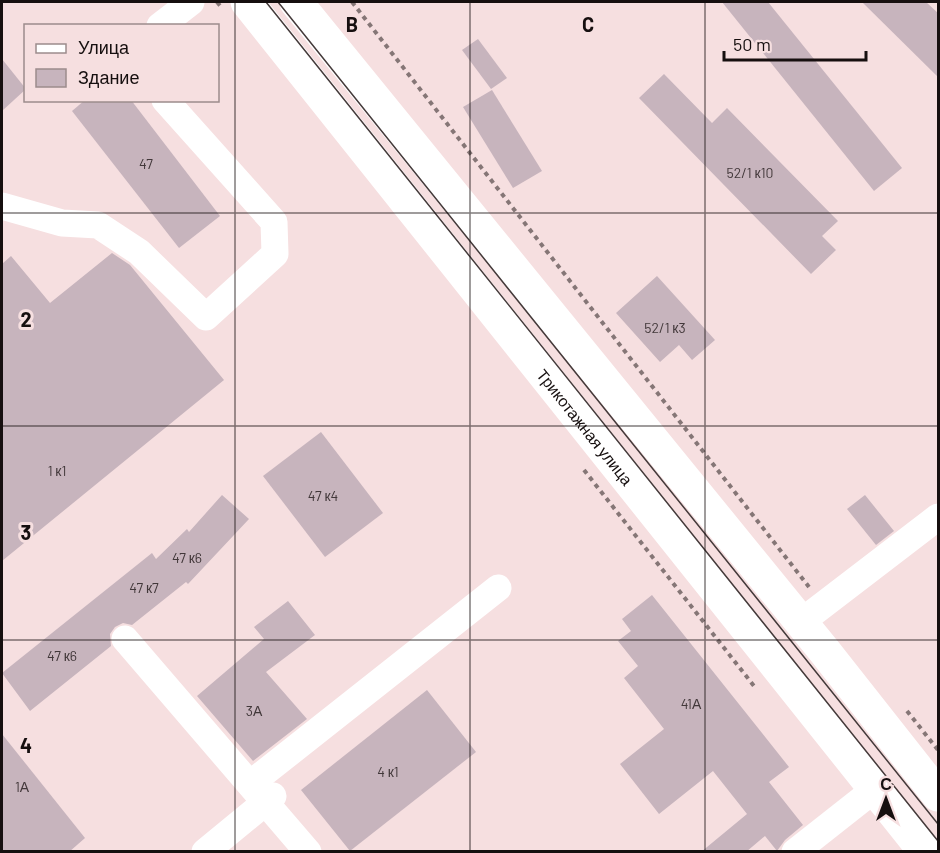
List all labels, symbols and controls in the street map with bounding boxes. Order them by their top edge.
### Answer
text: B [346,12,358,36]
text: C [582,12,594,36]
legend [24,24,219,102]
scale bar [724,24,866,62]
text: 50 m [733,33,771,55]
text: Улица [78,36,130,58]
text: Здание [78,66,139,88]
house number: 47 [139,155,153,172]
house number: 52/1 к10 [727,164,773,181]
text: 2 [20,307,32,331]
house number: 52/1 к3 [644,319,686,336]
street label: Трикотажная улица [534,365,638,488]
house number: 1 к1 [48,462,66,479]
house number: 47 к4 [308,487,338,504]
text: 3 [21,520,31,544]
house number: 47 к6 [172,549,202,566]
house number: 47 к7 [129,579,159,596]
house number: 47 к6 [47,647,77,664]
house number: 41А [681,695,702,712]
house number: 3А [246,702,263,719]
text: 4 [20,733,32,757]
house number: 4 к1 [377,763,399,780]
north arrow [856,769,916,829]
text: С [880,774,892,793]
house number: 1А [15,778,30,795]

